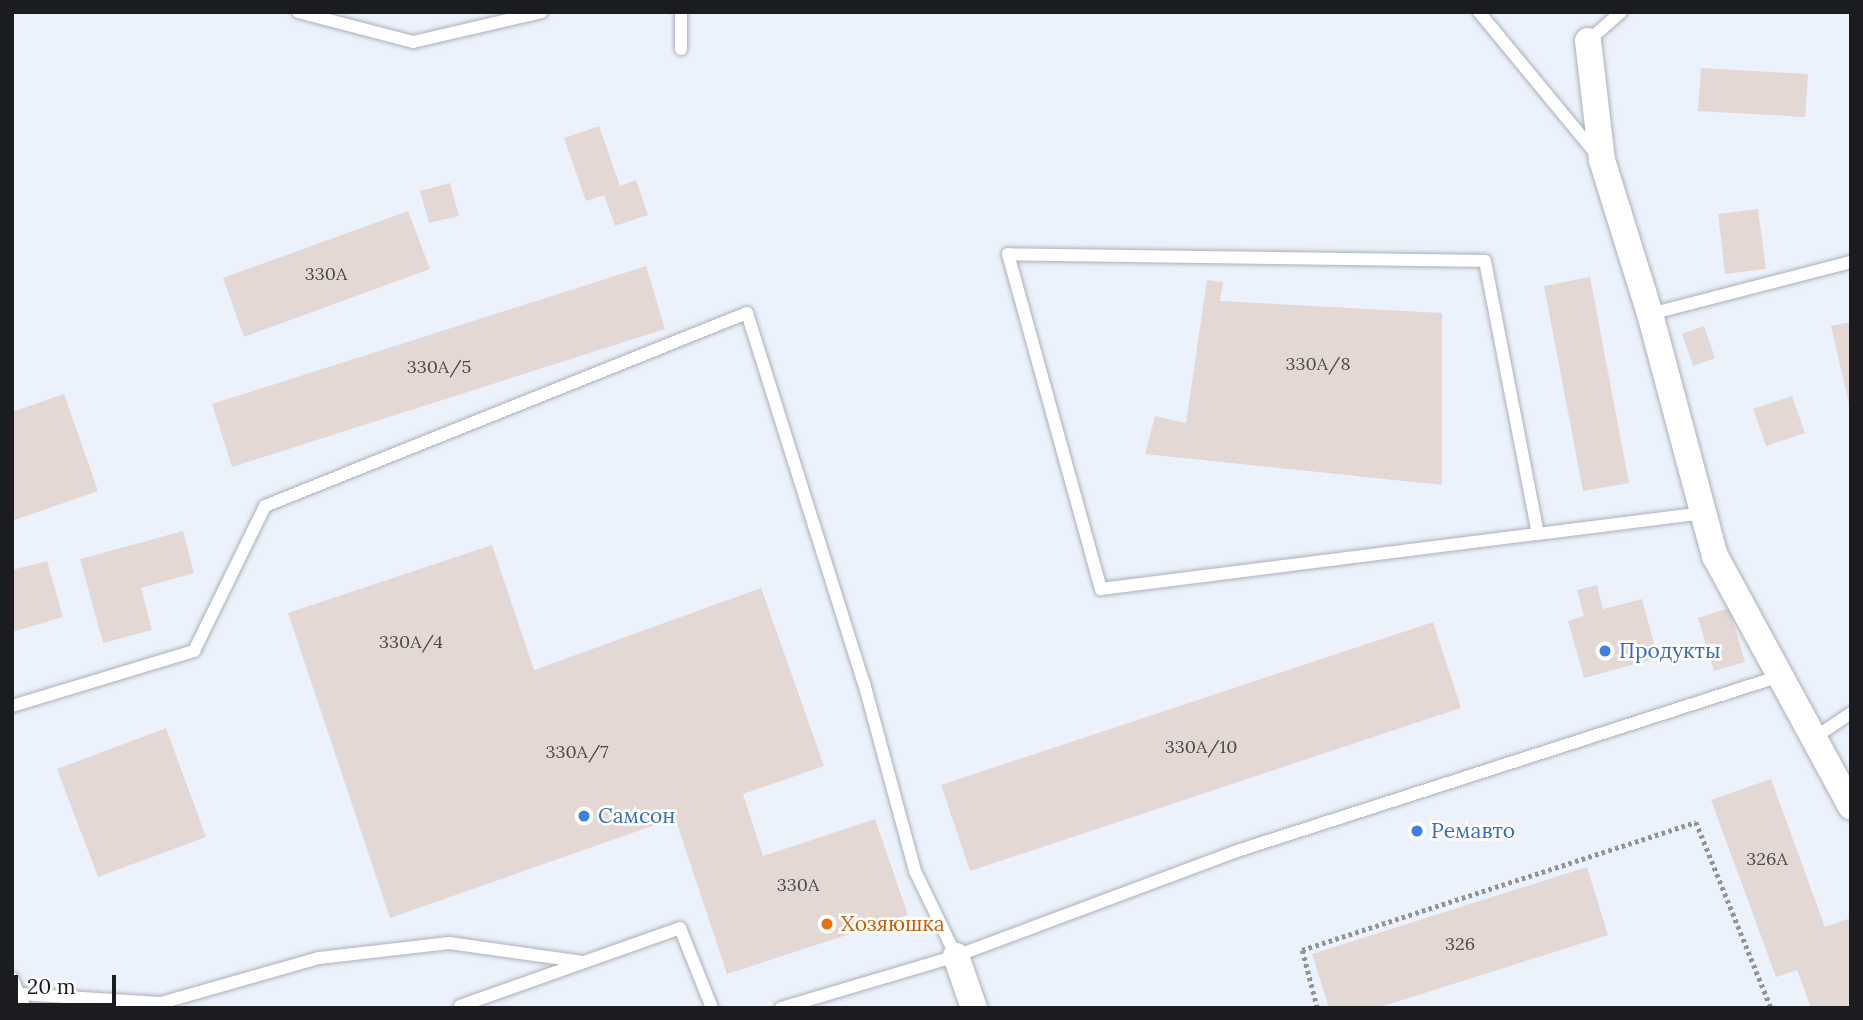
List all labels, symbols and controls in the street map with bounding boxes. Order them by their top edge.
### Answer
house number: 330А [305,263,347,285]
house number: 330А/8 [1285,353,1351,375]
house number: 330А/5 [407,356,471,378]
house number: 330А/4 [379,631,443,653]
place label: Продукты [1619,638,1721,664]
marker: Продукты [1597,643,1613,659]
house number: 330А/10 [1165,736,1237,758]
house number: 330А/7 [545,741,609,763]
place label: Самсон [598,803,675,829]
marker: Самсон [576,808,592,824]
place label: Ремавто [1431,818,1515,844]
marker: Ремавто [1409,823,1425,839]
house number: 326А [1746,848,1788,870]
house number: 330А [777,874,819,896]
place label: Хозяюшка [841,911,945,937]
marker: Хозяюшка [819,916,835,932]
house number: 326 [1445,933,1475,955]
scale bar [18,960,119,1004]
text: 20 m [27,973,76,1000]

